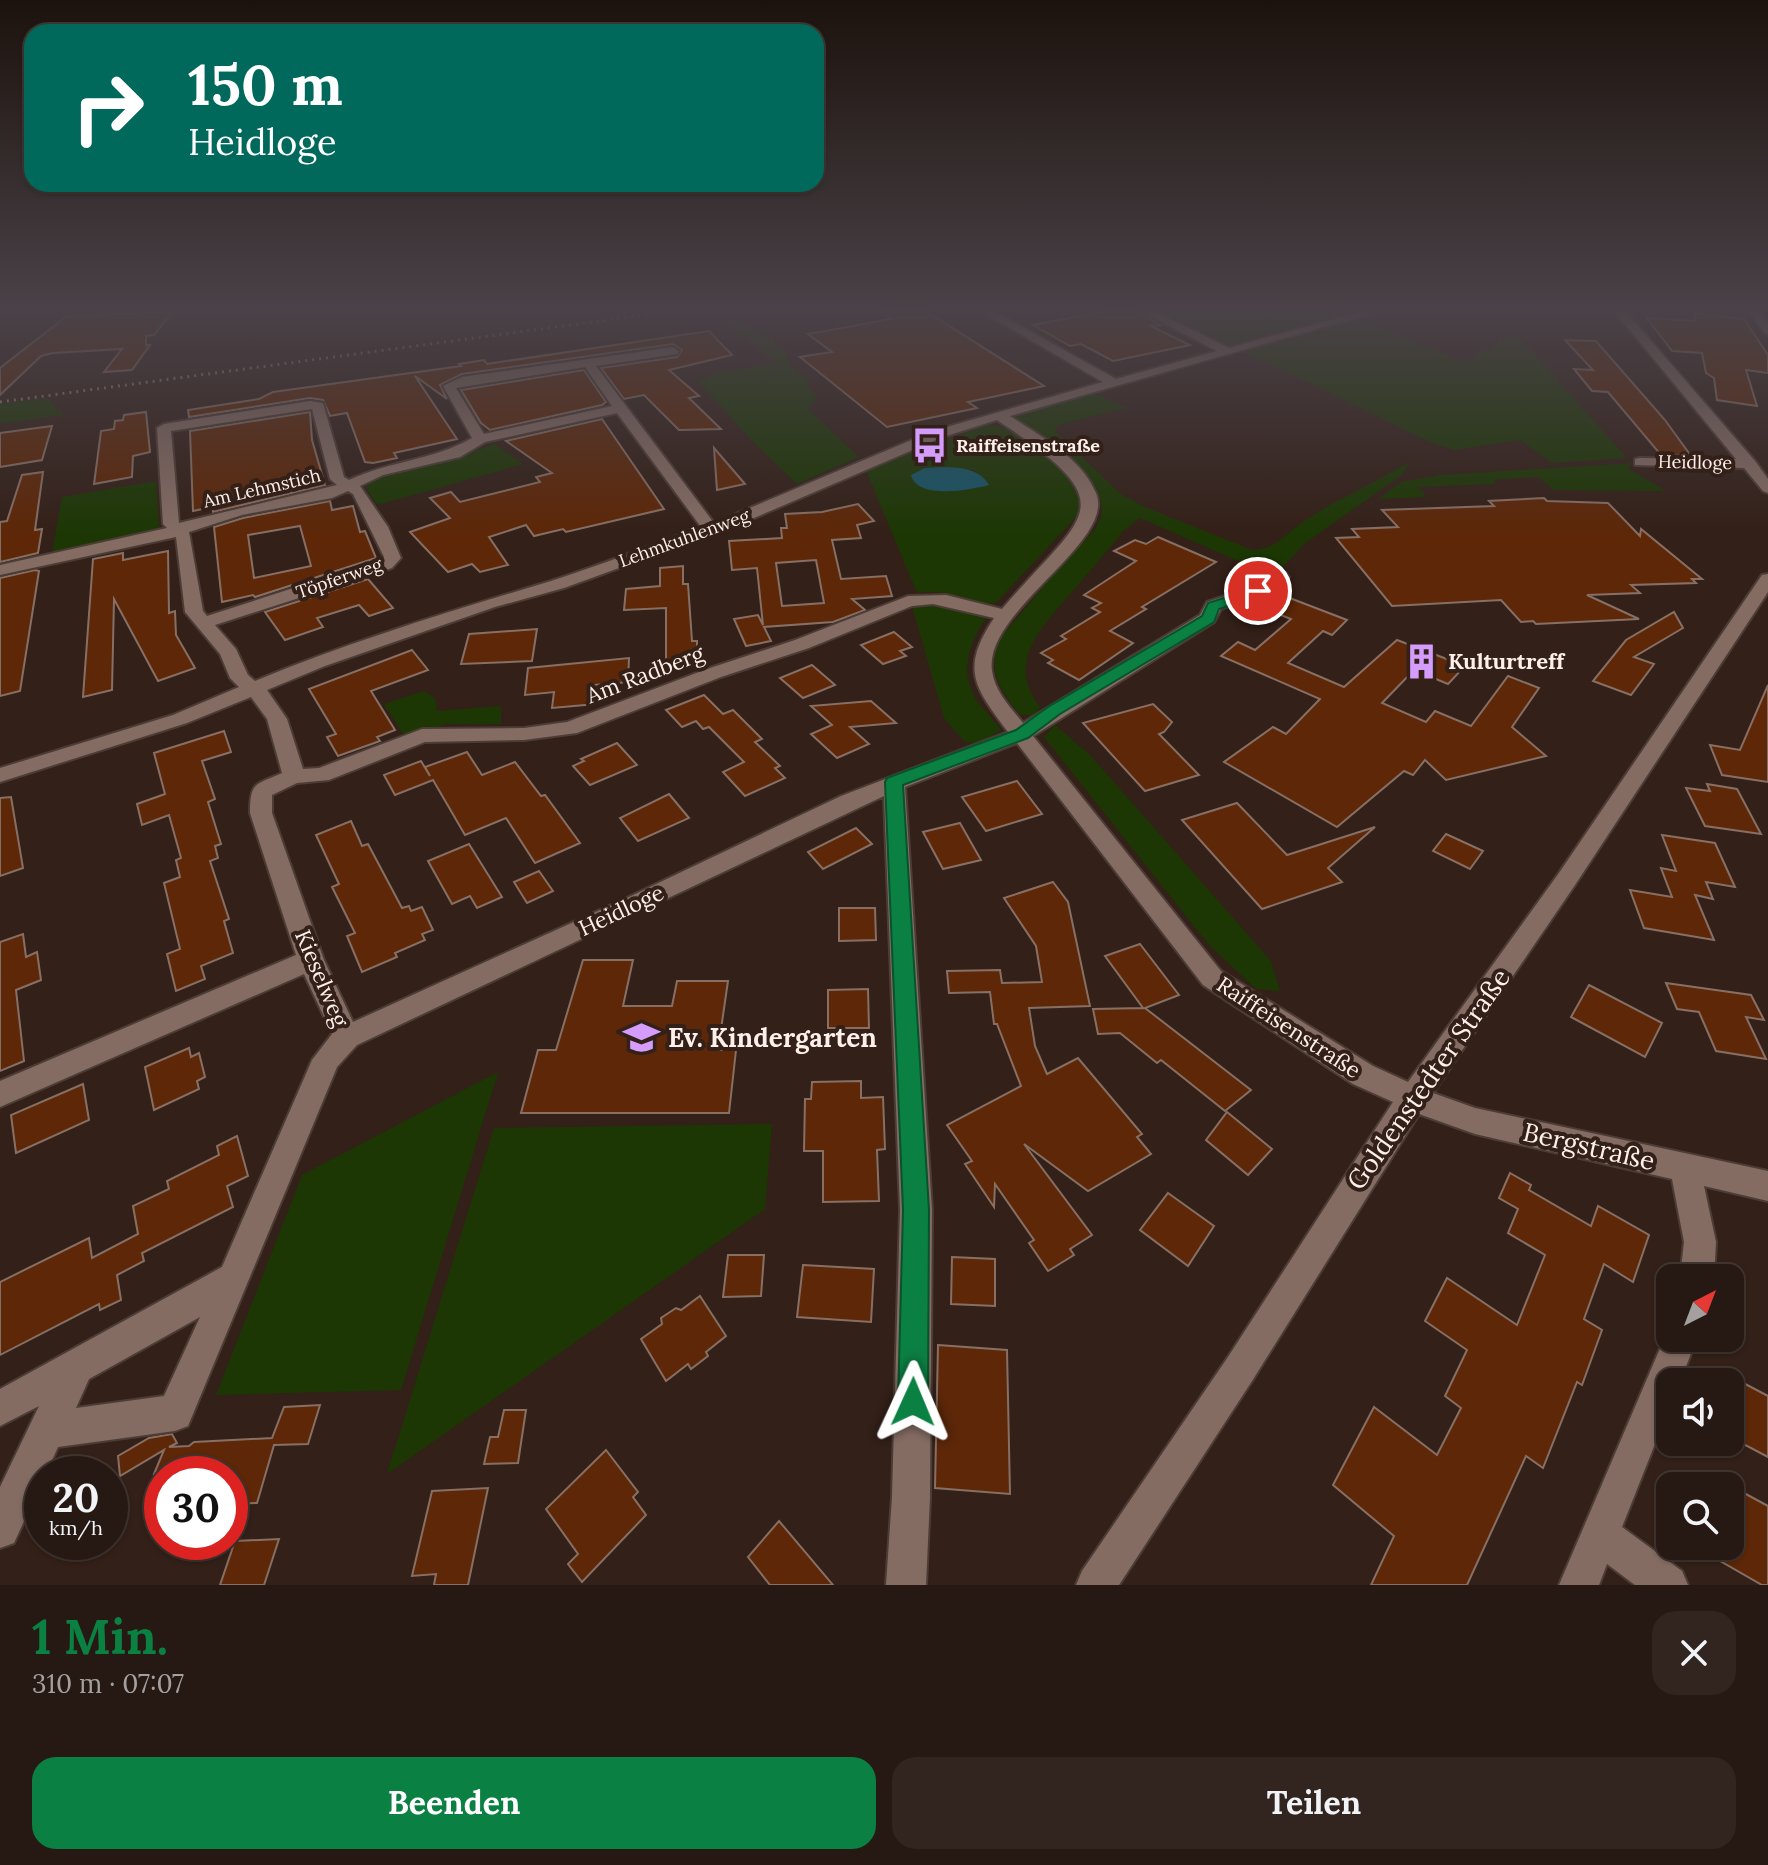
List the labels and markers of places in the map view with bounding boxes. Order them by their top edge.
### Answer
bus stop icon: Raiffeisenstraße [911,426,949,464]
place label: Raiffeisenstraße [956,434,1100,457]
pin [1224,557,1292,625]
building icon: Kulturtreff [1403,642,1441,680]
place label: Kulturtreff [1448,647,1566,675]
school or university icon: Ev. Kindergarten [623,1018,661,1056]
place label: Ev. Kindergarten [668,1021,877,1054]

